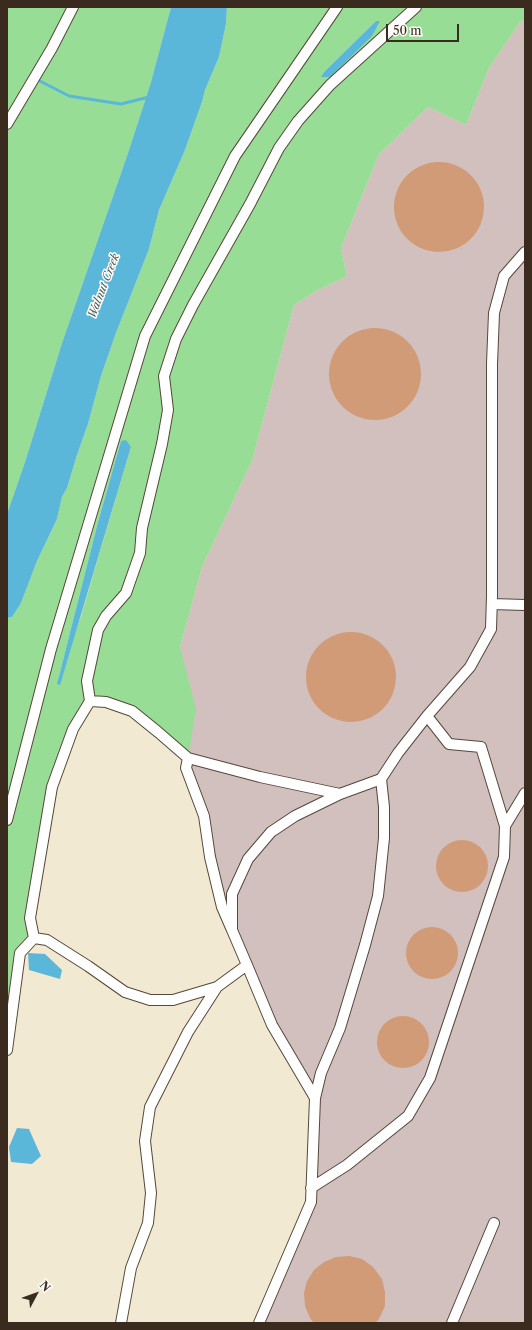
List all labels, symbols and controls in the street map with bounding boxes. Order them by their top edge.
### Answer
scale bar [388,16,461,42]
text: 50 m [393,23,422,38]
water label: Walnut Creek [86,252,122,320]
north arrow [16,1274,56,1314]
text: N [37,1278,53,1294]

